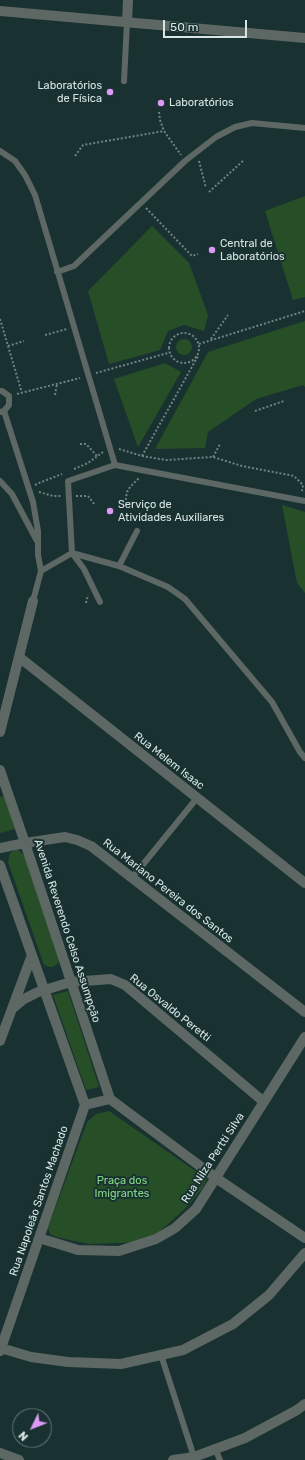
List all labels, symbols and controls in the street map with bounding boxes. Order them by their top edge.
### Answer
scale bar [165,12,249,38]
text: 50 m [170,20,198,34]
place label: Laboratórios de Física [37,79,102,105]
marker: Laboratórios de Física [105,87,115,97]
place label: Laboratórios [169,96,234,110]
marker: Laboratórios [156,98,166,108]
place label: Central de Laboratórios [220,237,285,263]
marker: Central de Laboratórios [207,245,217,255]
place label: Serviço de Atividades Auxiliares [118,498,224,524]
marker: Serviço de Atividades Auxiliares [105,506,115,516]
street label: Rua Melem Isaac [131,729,207,793]
street label: Rua Mariano Pereira dos Santos [100,836,236,946]
street label: Avenida Reverendo Celso Assumpção [31,838,103,1024]
street label: Rua Osvaldo Peretti [127,971,213,1045]
street label: Rua Nilza Pertti Silva [179,1110,247,1206]
street label: Rua Napoleão Santos Machado [7,1124,71,1278]
park label: Praça dos Imigrantes [95,1174,149,1200]
north arrow [12,1408,52,1448]
text: N [16,1429,31,1443]

